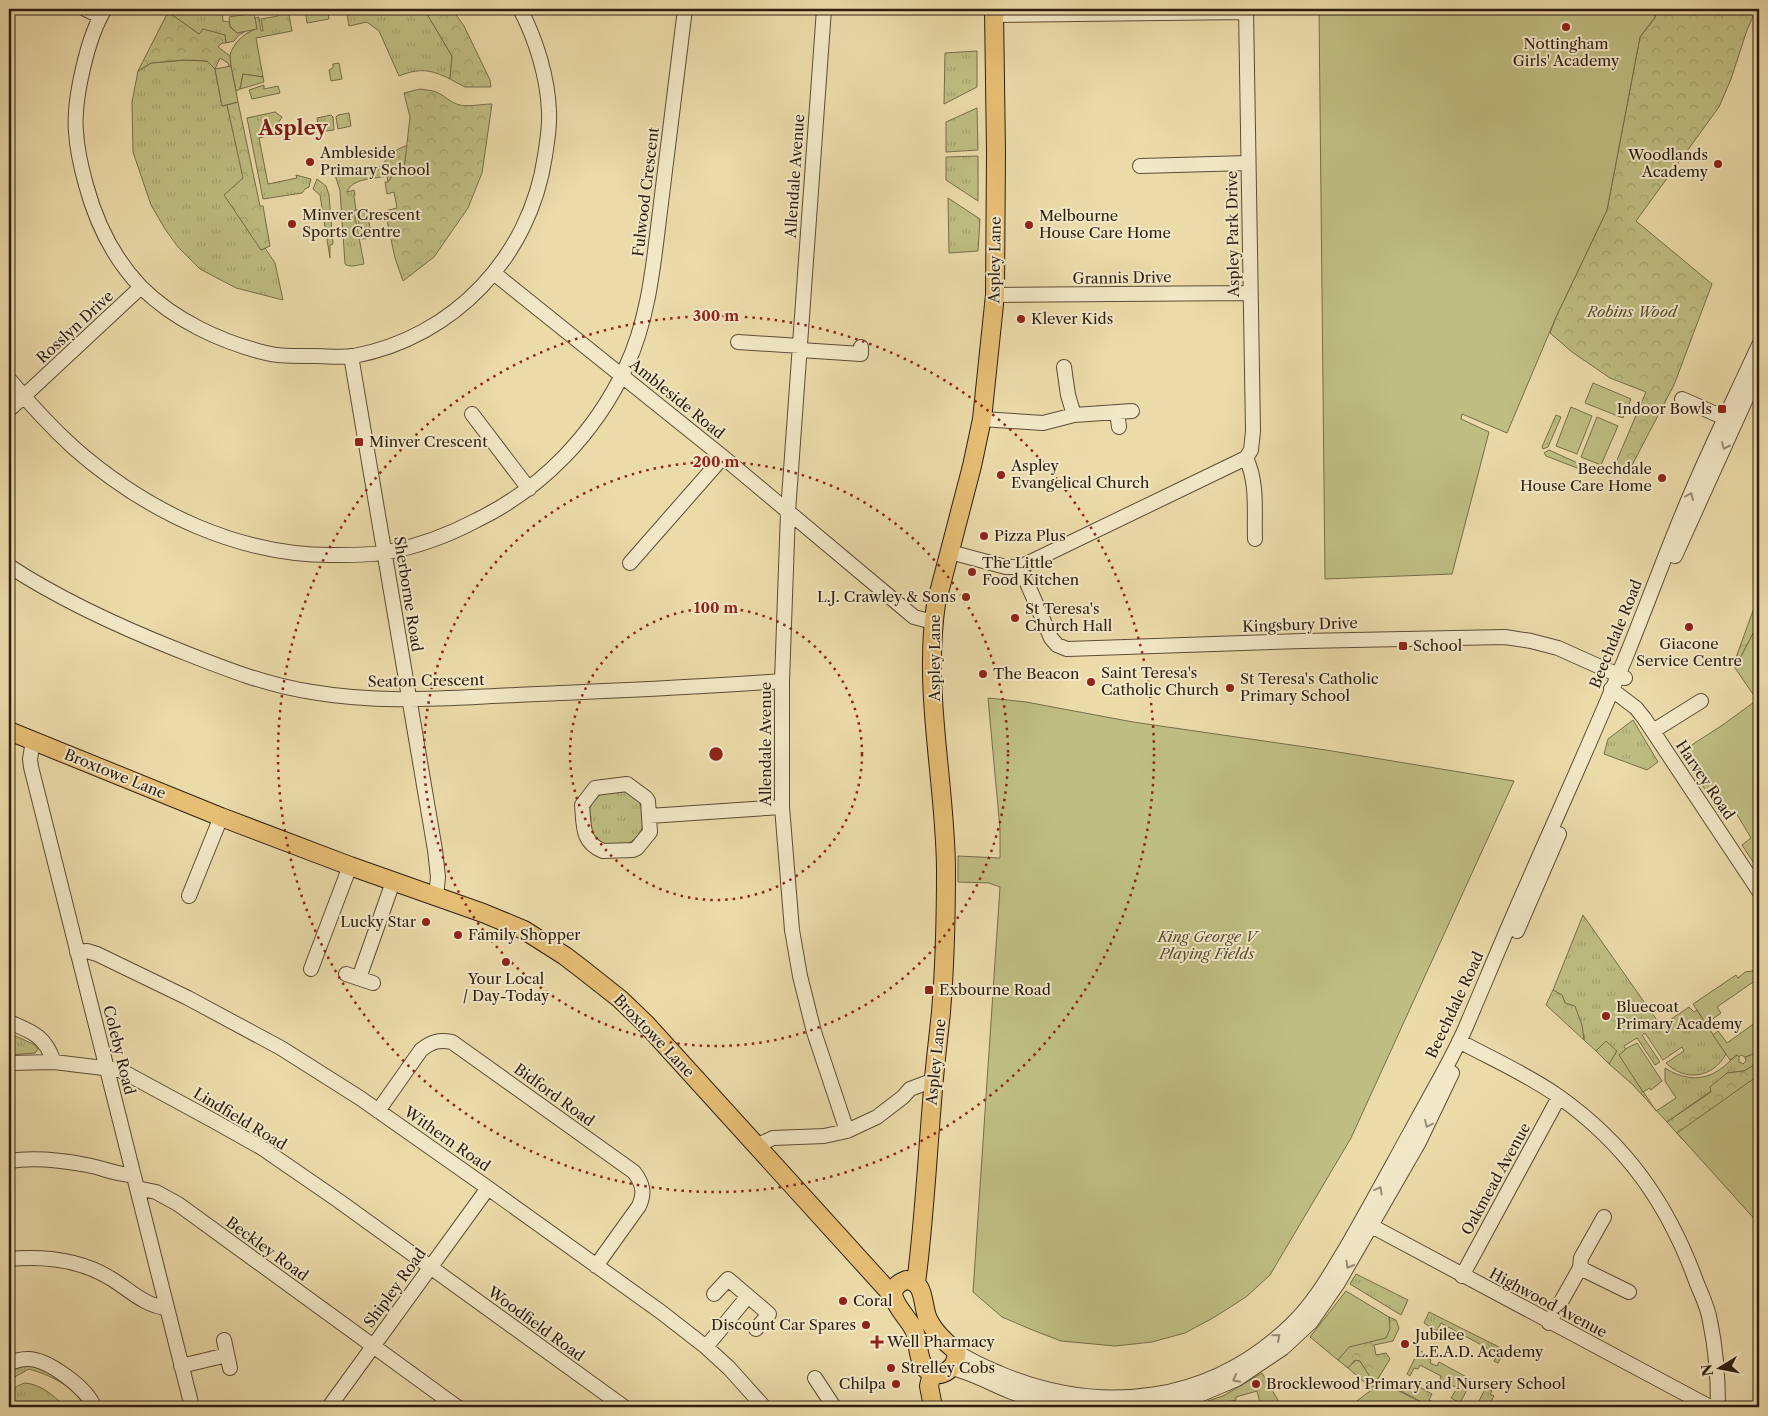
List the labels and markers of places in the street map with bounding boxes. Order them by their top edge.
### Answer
marker: Nottingham Girls' Academy [1560,21,1572,33]
place label: Nottingham Girls' Academy [1513,34,1620,70]
place label: Ambleside Primary School [319,143,431,179]
place label: Woodlands Academy [1627,145,1709,181]
marker: Ambleside Primary School [304,156,316,168]
marker: Woodlands Academy [1712,158,1724,170]
place label: Minver Crescent Sports Centre [302,205,421,241]
place label: Melbourne House Care Home [1039,206,1171,242]
marker: Minver Crescent Sports Centre [286,218,298,230]
marker: Melbourne House Care Home [1023,219,1035,231]
place label: Klever Kids [1031,309,1113,328]
marker: Klever Kids [1015,313,1027,325]
place label: Indoor Bowls [1617,399,1712,418]
marker: Indoor Bowls [1716,403,1728,415]
place label: Minver Crescent [369,432,488,451]
marker: Minver Crescent [353,436,365,448]
place label: Aspley Evangelical Church [1010,456,1150,492]
place label: Beechdale House Care Home [1520,459,1652,495]
marker: Aspley Evangelical Church [995,469,1007,481]
marker: Beechdale House Care Home [1656,472,1668,484]
place label: Pizza Plus [994,526,1066,545]
marker: Pizza Plus [978,530,990,542]
place label: The Little Food Kitchen [982,553,1080,589]
marker: The Little Food Kitchen [966,566,978,578]
place label: L.J. Crawley & Sons [817,587,956,606]
marker: L.J. Crawley & Sons [960,591,972,603]
place label: St Teresa's Church Hall [1025,599,1113,635]
marker: St Teresa's Church Hall [1009,612,1021,624]
marker: Giacone Service Centre [1683,621,1695,633]
place label: Giacone Service Centre [1636,634,1742,670]
place label: School [1413,636,1463,655]
marker: School [1397,640,1409,652]
place label: Saint Teresa's Catholic Church [1101,663,1219,699]
place label: The Beacon [993,664,1080,683]
marker: The Beacon [977,668,989,680]
place label: St Teresa's Catholic Primary School [1240,669,1379,705]
marker: Saint Teresa's Catholic Church [1085,676,1097,688]
marker: St Teresa's Catholic Primary School [1224,682,1236,694]
centre of rings [707,745,725,763]
place label: Lucky Star [340,912,417,931]
marker: Lucky Star [420,916,432,928]
place label: Family Shopper [468,925,581,944]
marker: Family Shopper [452,929,464,941]
marker: Your Local / Day-Today [500,956,512,968]
place label: Your Local / Day-Today [463,969,550,1005]
place label: Exbourne Road [939,980,1051,999]
marker: Exbourne Road [923,984,935,996]
place label: Bluecoat Primary Academy [1616,997,1743,1033]
marker: Bluecoat Primary Academy [1600,1010,1612,1022]
place label: Coral [853,1291,893,1310]
marker: Coral [837,1295,849,1307]
place label: Discount Car Spares [711,1315,856,1334]
marker: Discount Car Spares [860,1319,872,1331]
place label: Jubilee L.E.A.D. Academy [1413,1325,1544,1361]
place label: Well Pharmacy [886,1332,996,1351]
marker: Well Pharmacy [871,1336,883,1348]
marker: Jubilee L.E.A.D. Academy [1399,1338,1411,1350]
place label: Strelley Cobs [901,1358,995,1377]
marker: Strelley Cobs [885,1362,897,1374]
place label: Chilpa [839,1374,886,1393]
place label: Brocklewood Primary and Nursery School [1266,1374,1566,1393]
marker: Chilpa [890,1378,902,1390]
marker: Brocklewood Primary and Nursery School [1250,1378,1262,1390]

